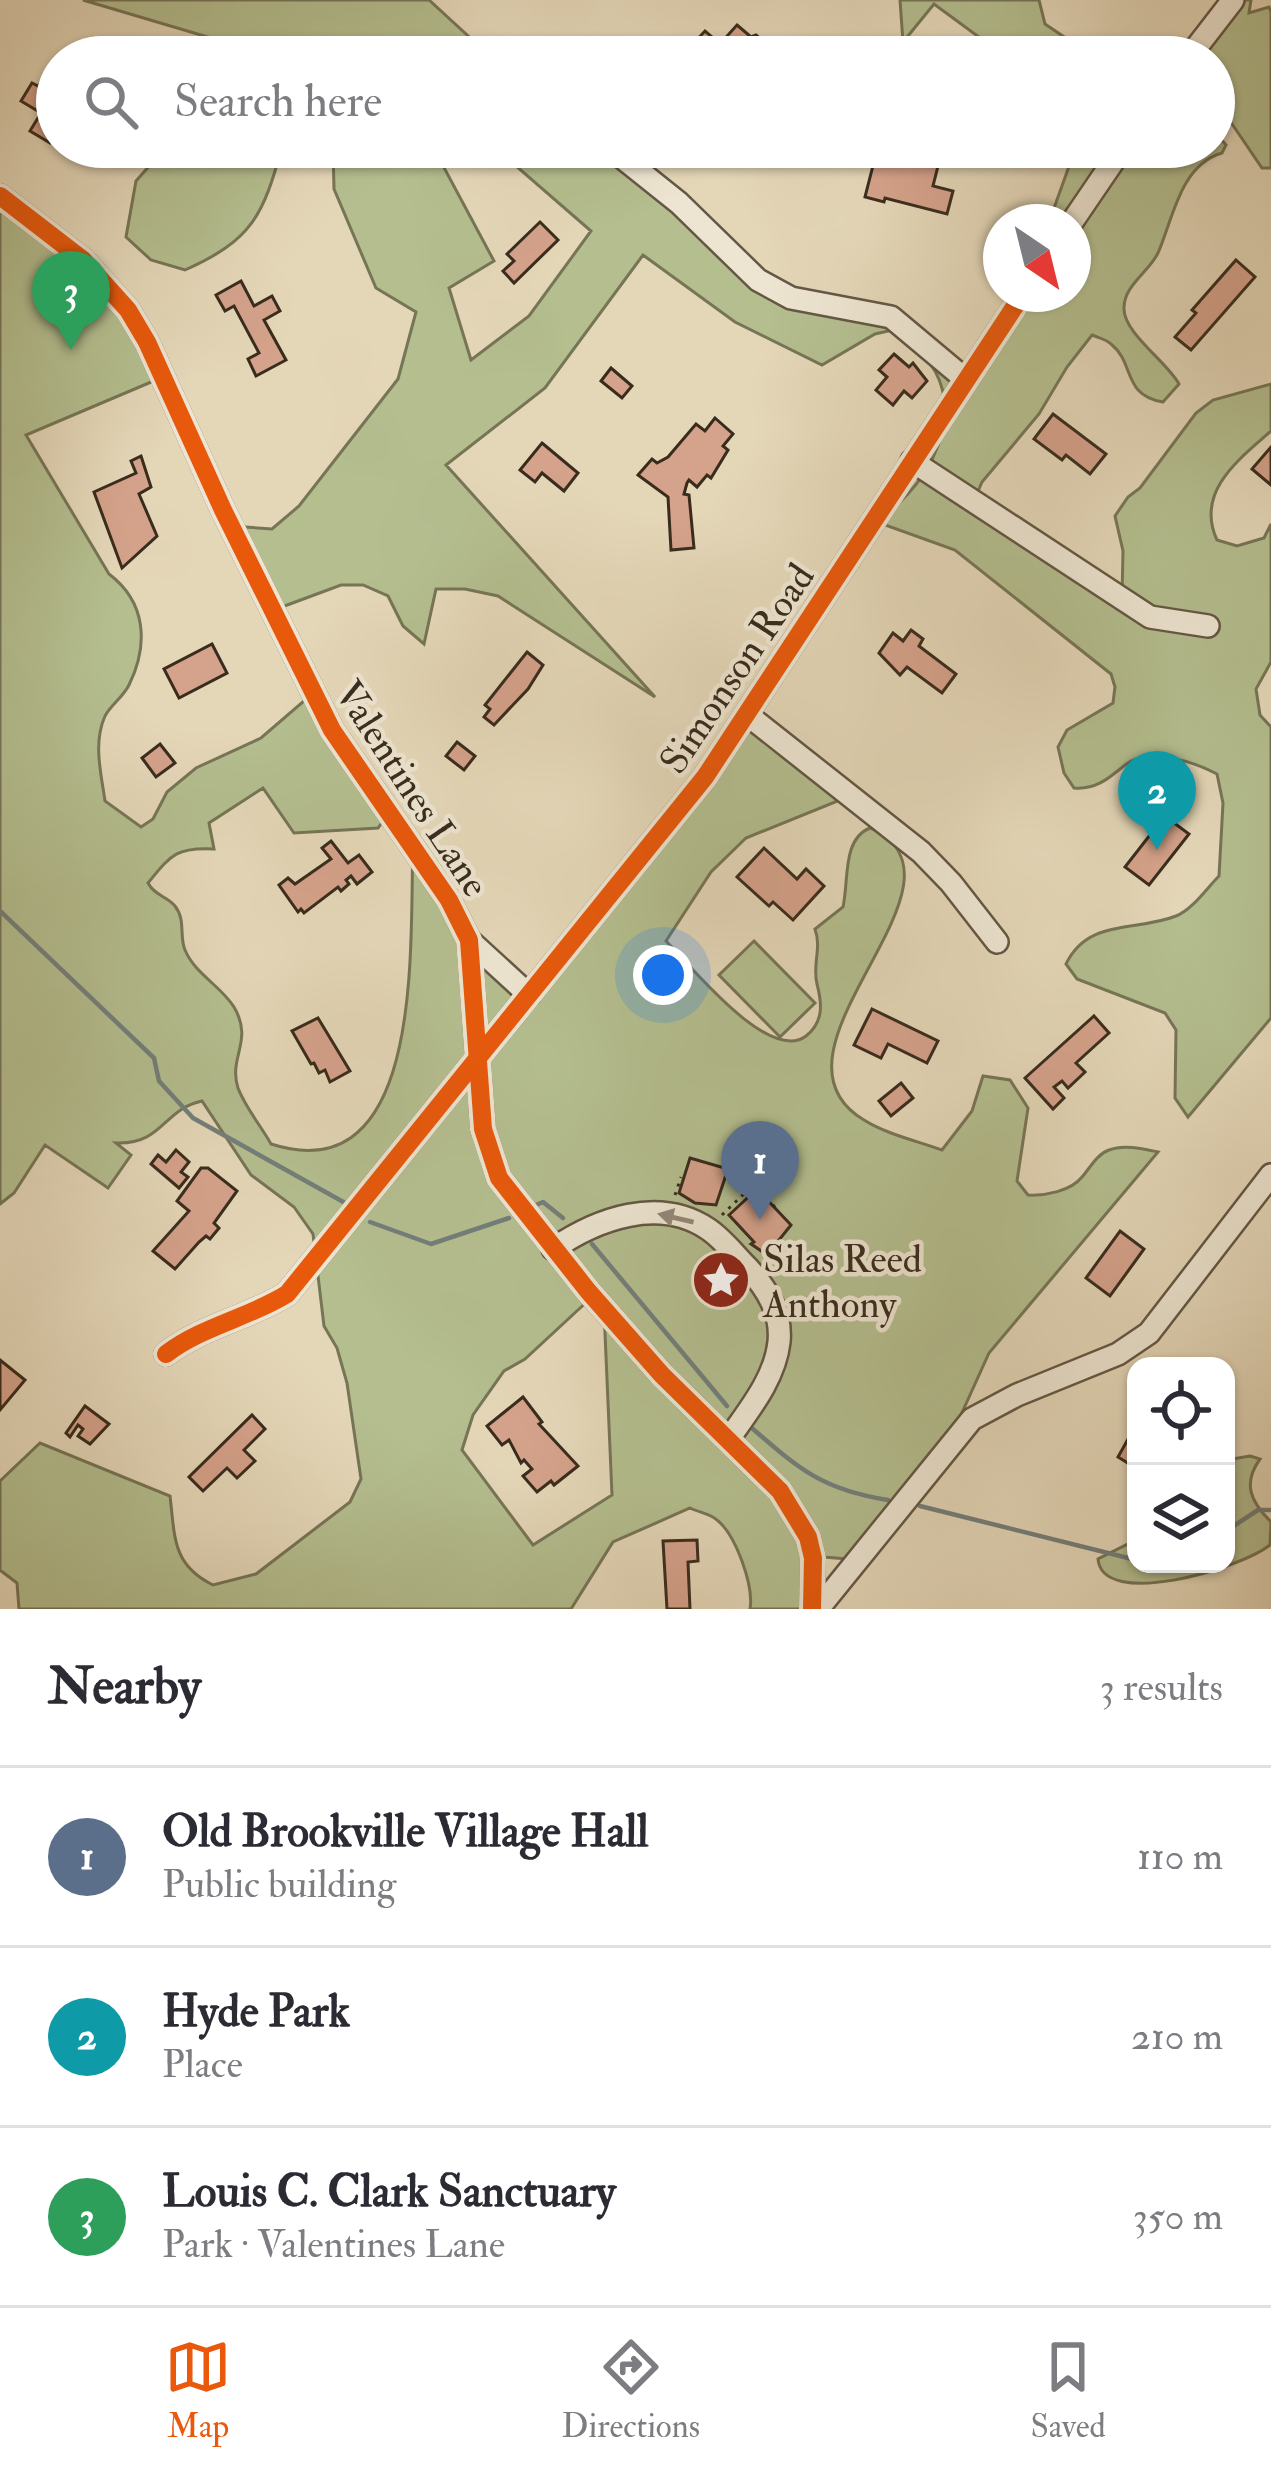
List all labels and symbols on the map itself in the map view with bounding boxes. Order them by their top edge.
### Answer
north arrow [983,204,1091,312]
pin: 3 [32,251,110,350]
street label: Simonson Road [649,554,825,783]
street label: Valentines Lane [324,671,500,906]
pin: 2 [1118,751,1196,850]
your location [633,945,693,1005]
pin: 1 [721,1121,799,1220]
one-way arrow [657,1208,694,1227]
place label: Silas Reed Anthony [762,1235,922,1329]
place icon: Silas Reed Anthony [690,1249,752,1311]

